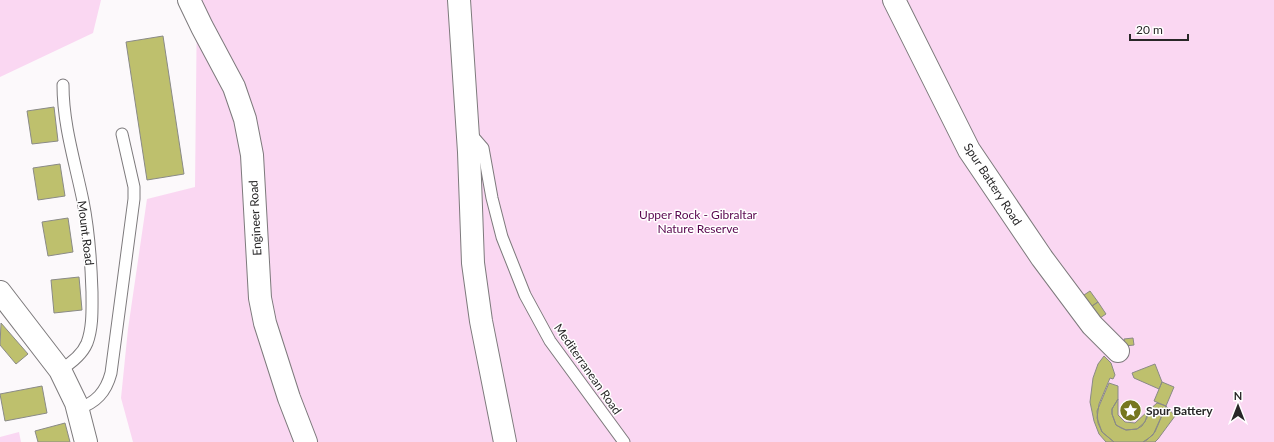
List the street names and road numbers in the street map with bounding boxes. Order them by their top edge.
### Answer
street label: Spur Battery Road [961,140,1025,228]
street label: Engineer Road [246,180,264,256]
street label: Mount Road [75,200,97,266]
street label: Mediterranean Road [551,321,625,417]

